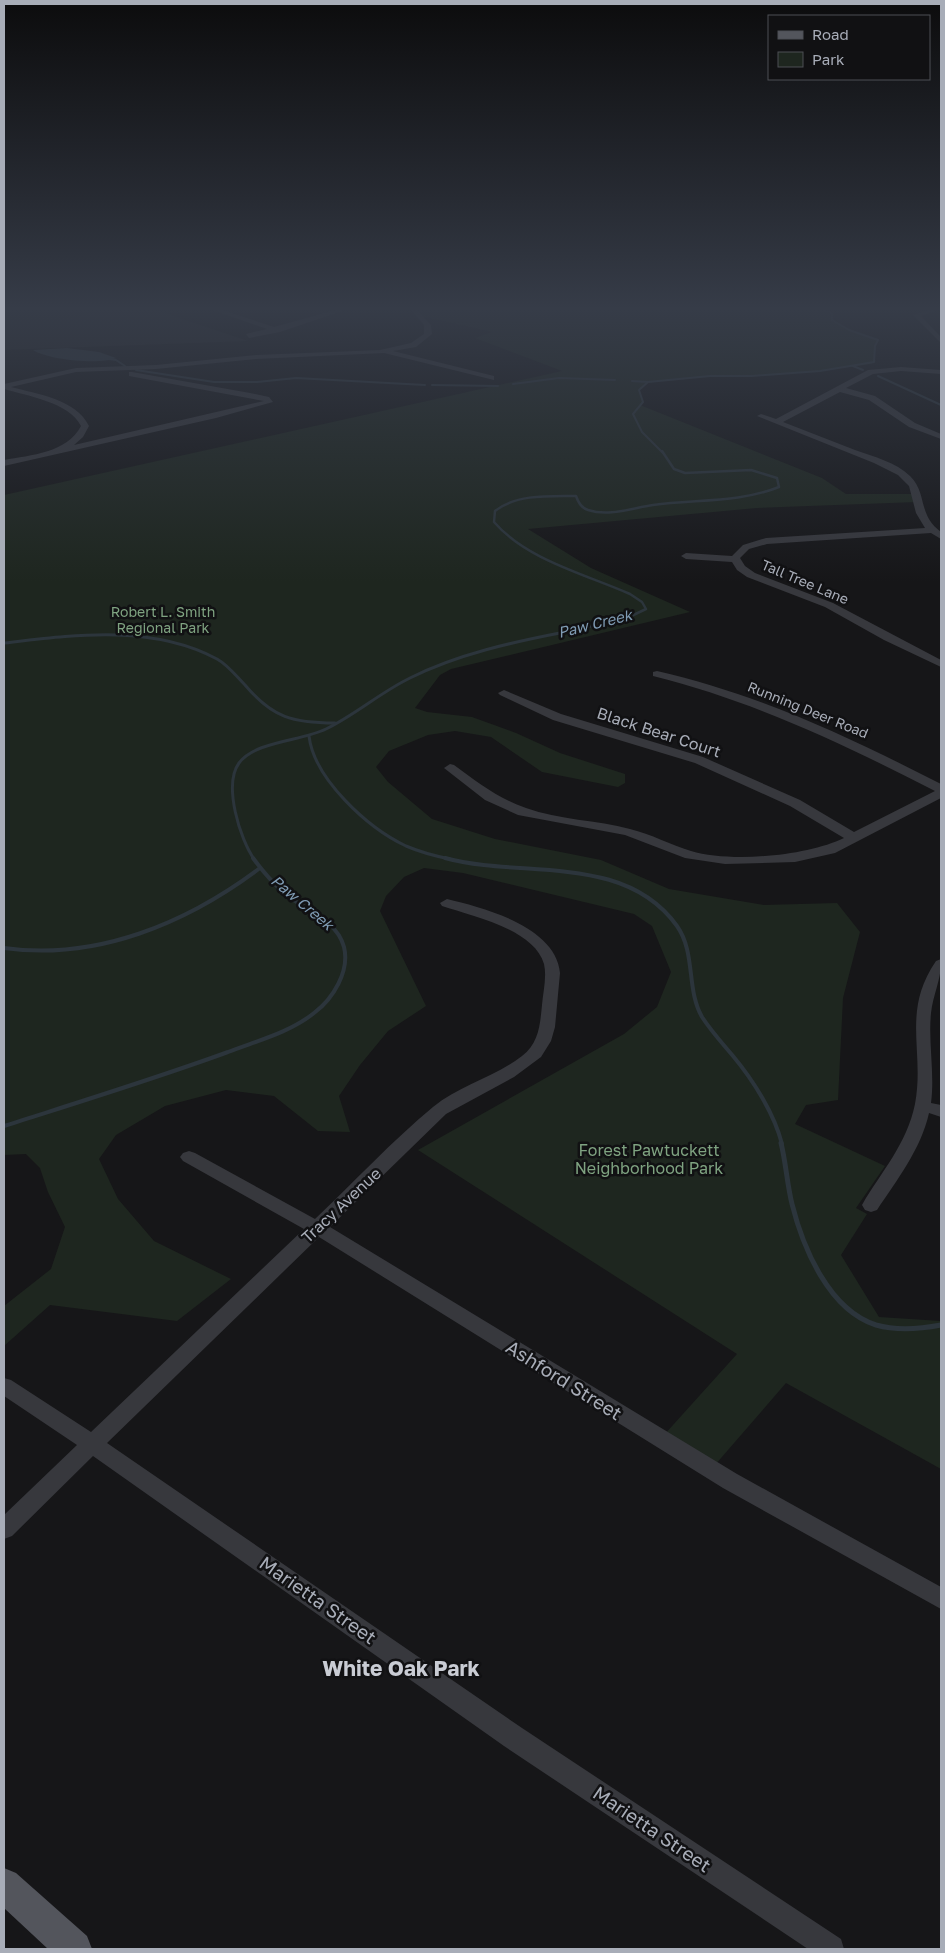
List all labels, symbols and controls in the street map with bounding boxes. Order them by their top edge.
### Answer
legend [768,15,930,80]
text: Road [812,25,849,43]
text: Park [812,50,845,68]
street label: Tall Tree Lane [759,556,851,608]
park label: Robert L. Smith Regional Park [111,603,215,636]
water label: Paw Creek [556,605,635,641]
street label: Running Deer Road [745,678,871,742]
street label: Black Bear Court [595,703,723,761]
water label: Paw Creek [268,871,339,934]
park label: Forest Pawtuckett Neighborhood Park [575,1140,723,1178]
street label: Tracy Avenue [297,1163,385,1247]
street label: Ashford Street [502,1335,627,1424]
street label: Marietta Street [255,1551,381,1648]
district label: White Oak Park [322,1655,480,1681]
street label: Marietta Street [589,1781,716,1877]

